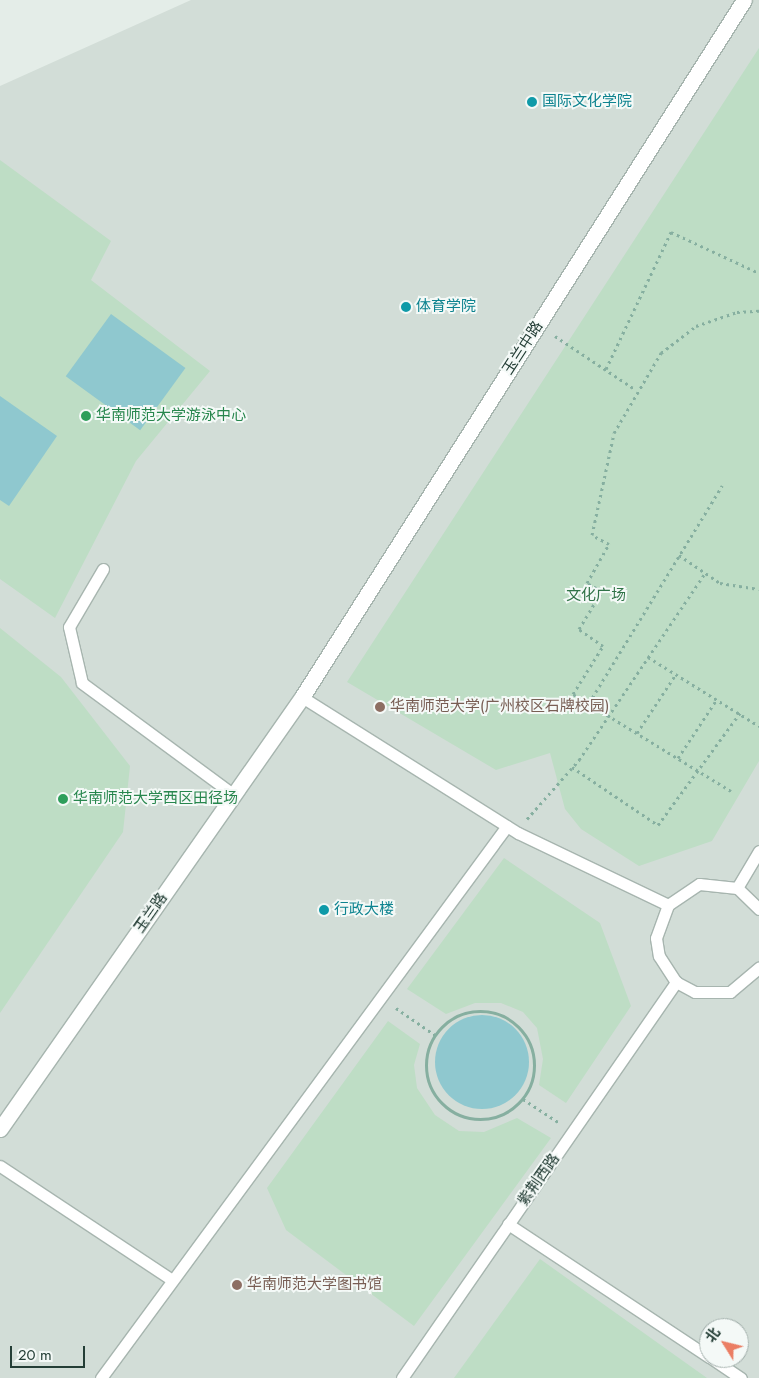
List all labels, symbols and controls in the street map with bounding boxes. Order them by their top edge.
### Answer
place label: 国际文化学院 [542,93,632,111]
marker: 国际文化学院 [526,96,538,108]
place label: 体育学院 [416,298,476,316]
marker: 体育学院 [400,301,412,313]
street label: 玉兰中路 [499,318,547,378]
place label: 华南师范大学游泳中心 [96,407,246,425]
marker: 华南师范大学游泳中心 [80,410,92,422]
park label: 文化广场 [566,587,626,605]
place label: 华南师范大学(广州校区石牌校园) [390,698,609,716]
marker: 华南师范大学(广州校区石牌校园) [374,701,386,713]
place label: 华南师范大学西区田径场 [73,790,238,808]
marker: 华南师范大学西区田径场 [57,793,69,805]
street label: 玉兰路 [131,889,171,937]
place label: 行政大楼 [334,901,394,919]
marker: 行政大楼 [318,904,330,916]
street label: 紫荆西路 [514,1150,564,1210]
place label: 华南师范大学图书馆 [247,1276,382,1294]
marker: 华南师范大学图书馆 [231,1279,243,1291]
north arrow [699,1318,749,1368]
text: 北 [700,1323,725,1346]
scale bar [12,1336,88,1368]
text: 20 m [18,1344,52,1366]

